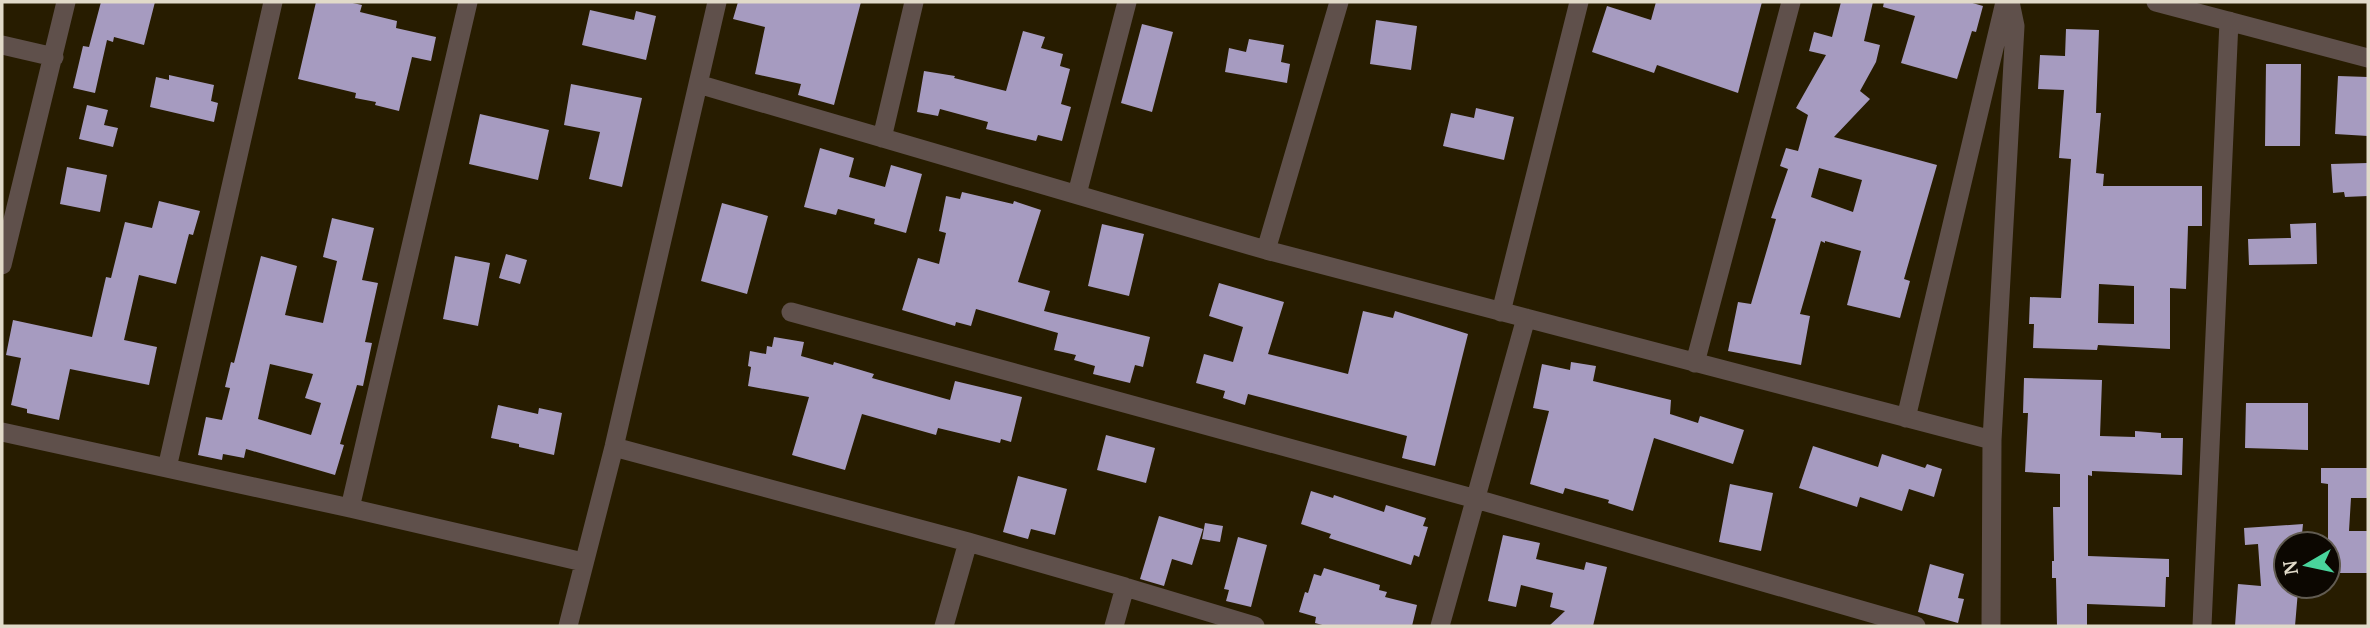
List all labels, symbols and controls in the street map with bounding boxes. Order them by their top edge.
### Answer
north arrow [2272,530,2342,600]
text: N [2276,558,2303,577]

